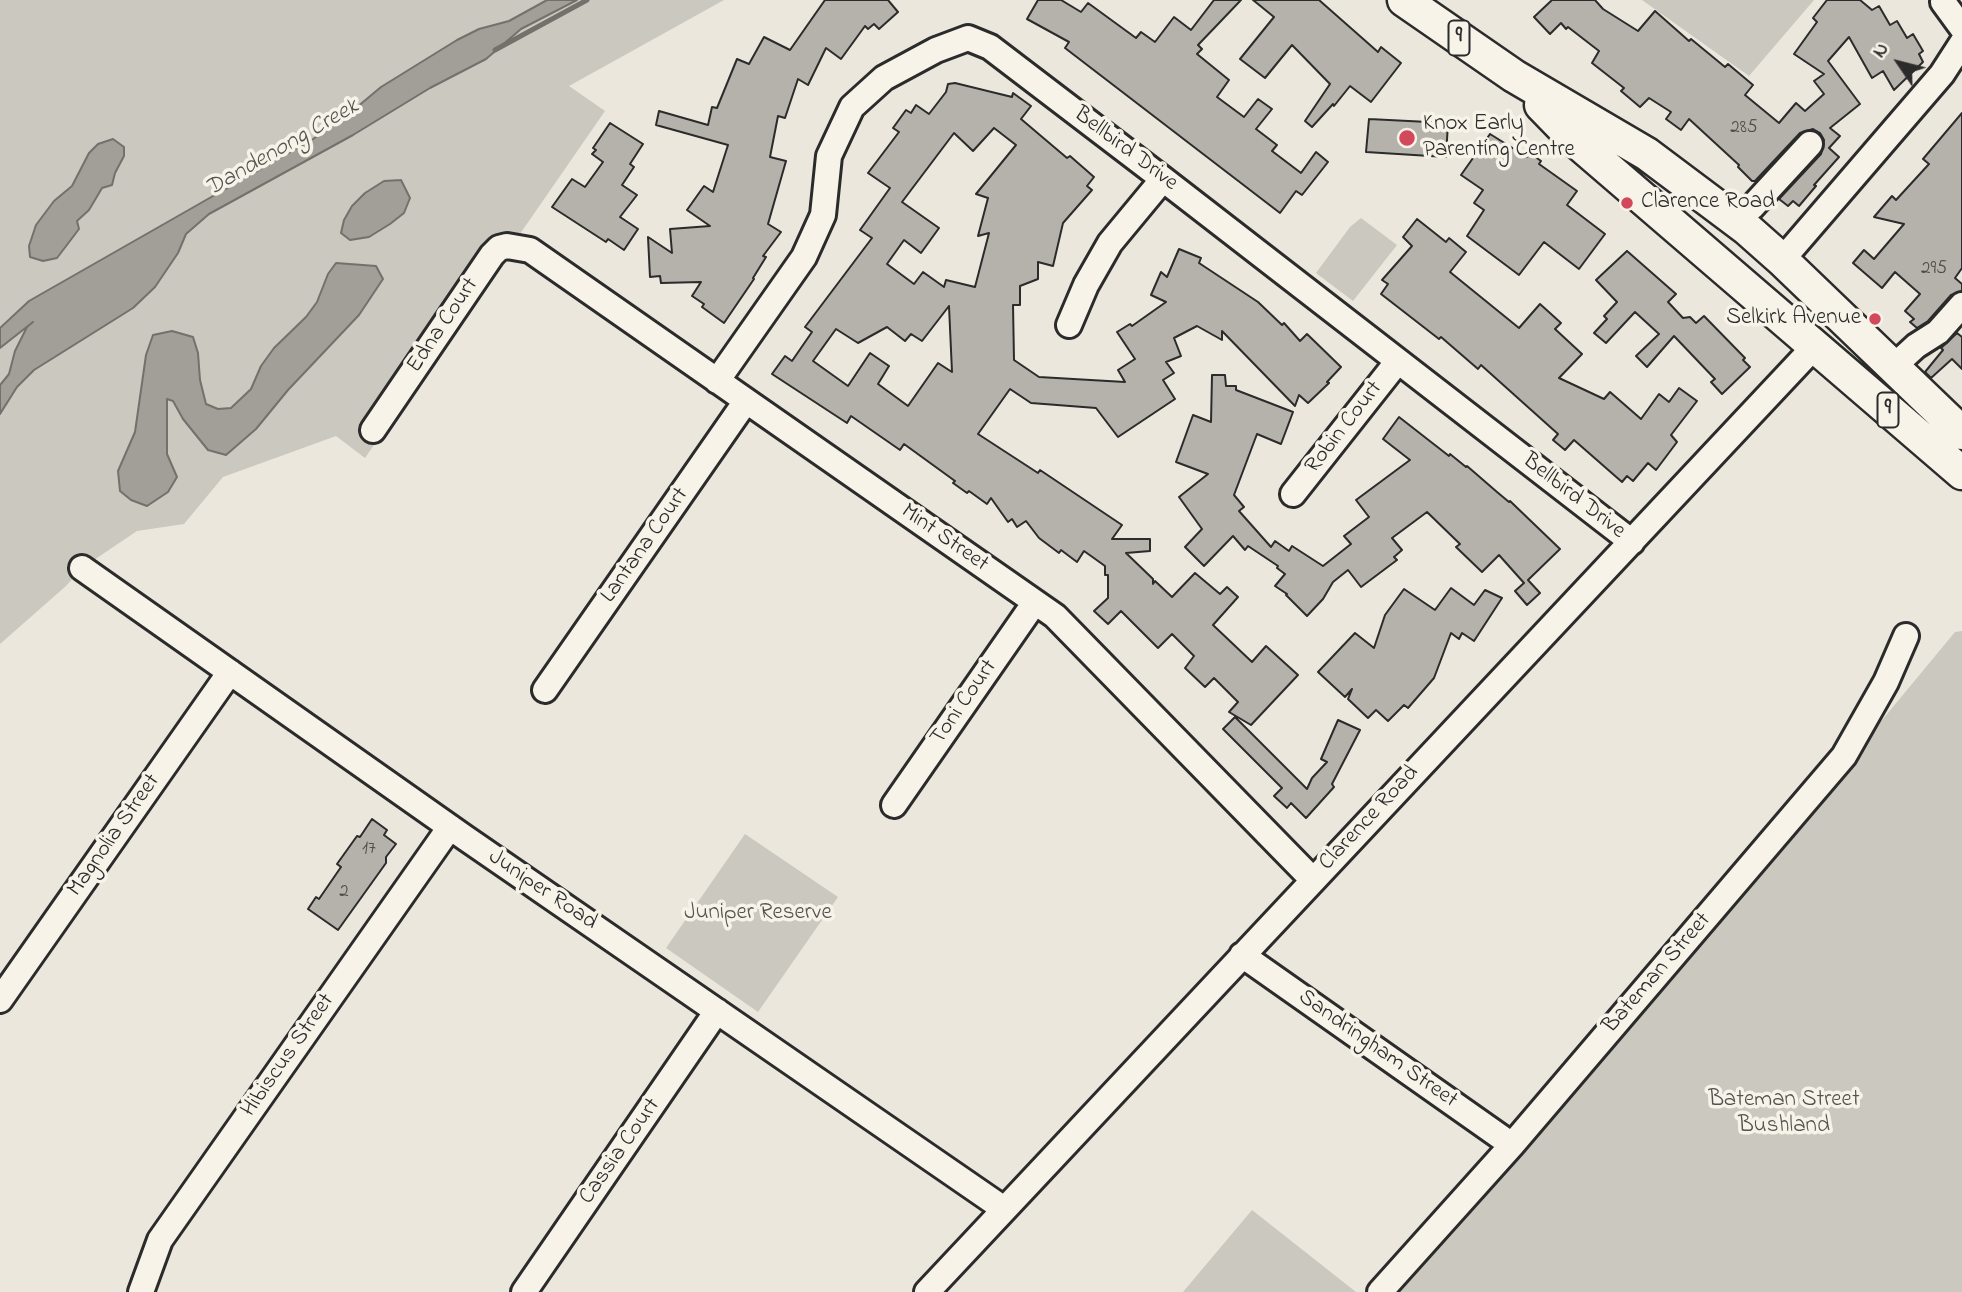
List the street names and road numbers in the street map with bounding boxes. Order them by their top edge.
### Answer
road number: 9 [1448,20,1470,56]
street label: Bellbird Drive [1067,102,1183,198]
street label: Edna Court [402,273,486,379]
street label: Robin Court [1300,376,1390,480]
road number: 9 [1878,392,1898,428]
street label: Bellbird Drive [1516,448,1630,546]
street label: Lantana Court [596,483,696,609]
street label: Mint Street [895,499,993,579]
street label: Toni Court [926,655,1004,751]
street label: Clarence Road [1314,761,1426,877]
street label: Magnolia Street [63,769,167,903]
street label: Juniper Road [482,844,602,938]
street label: Bateman Street [1598,908,1718,1040]
street label: Sandringham Street [1292,985,1462,1115]
street label: Hibiscus Street [236,989,342,1123]
street label: Cassia Court [574,1094,668,1210]

